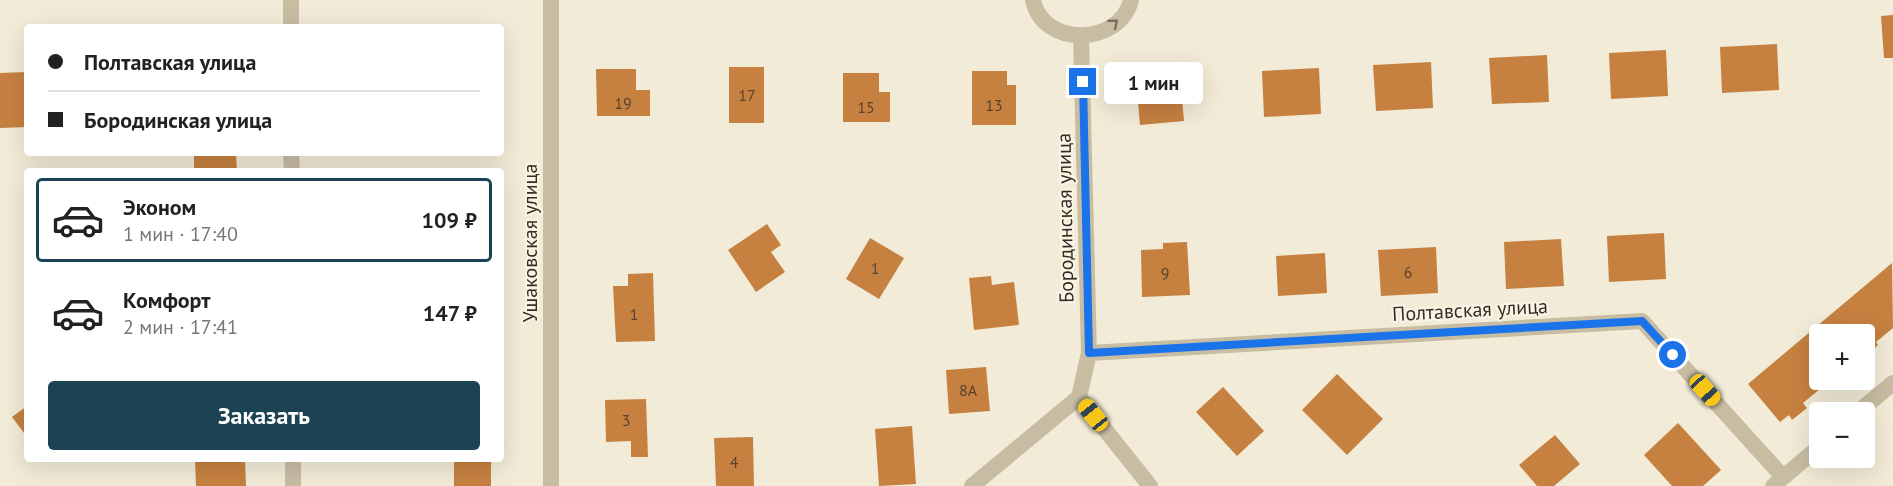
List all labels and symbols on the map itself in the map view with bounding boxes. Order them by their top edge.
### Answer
one-way arrow [1107,20,1118,31]
callout: 1 мин [1104,61,1203,103]
route end [1069,68,1096,95]
house number: 17 [738,85,756,105]
house number: 19 [614,93,632,113]
house number: 13 [985,95,1003,115]
house number: 15 [857,97,875,117]
street label: Бородинская улица [1051,133,1079,303]
street label: Ушаковская улица [517,164,543,322]
house number: 1 [871,258,879,278]
house number: 6 [1404,262,1412,282]
house number: 9 [1161,263,1169,283]
street label: Полтавская улица [1391,293,1549,327]
house number: 1 [630,304,638,324]
route start [1659,341,1686,368]
car [1686,371,1724,409]
house number: 8А [959,380,978,400]
car [1075,395,1111,435]
house number: 3 [622,410,630,430]
house number: 4 [730,452,739,472]

